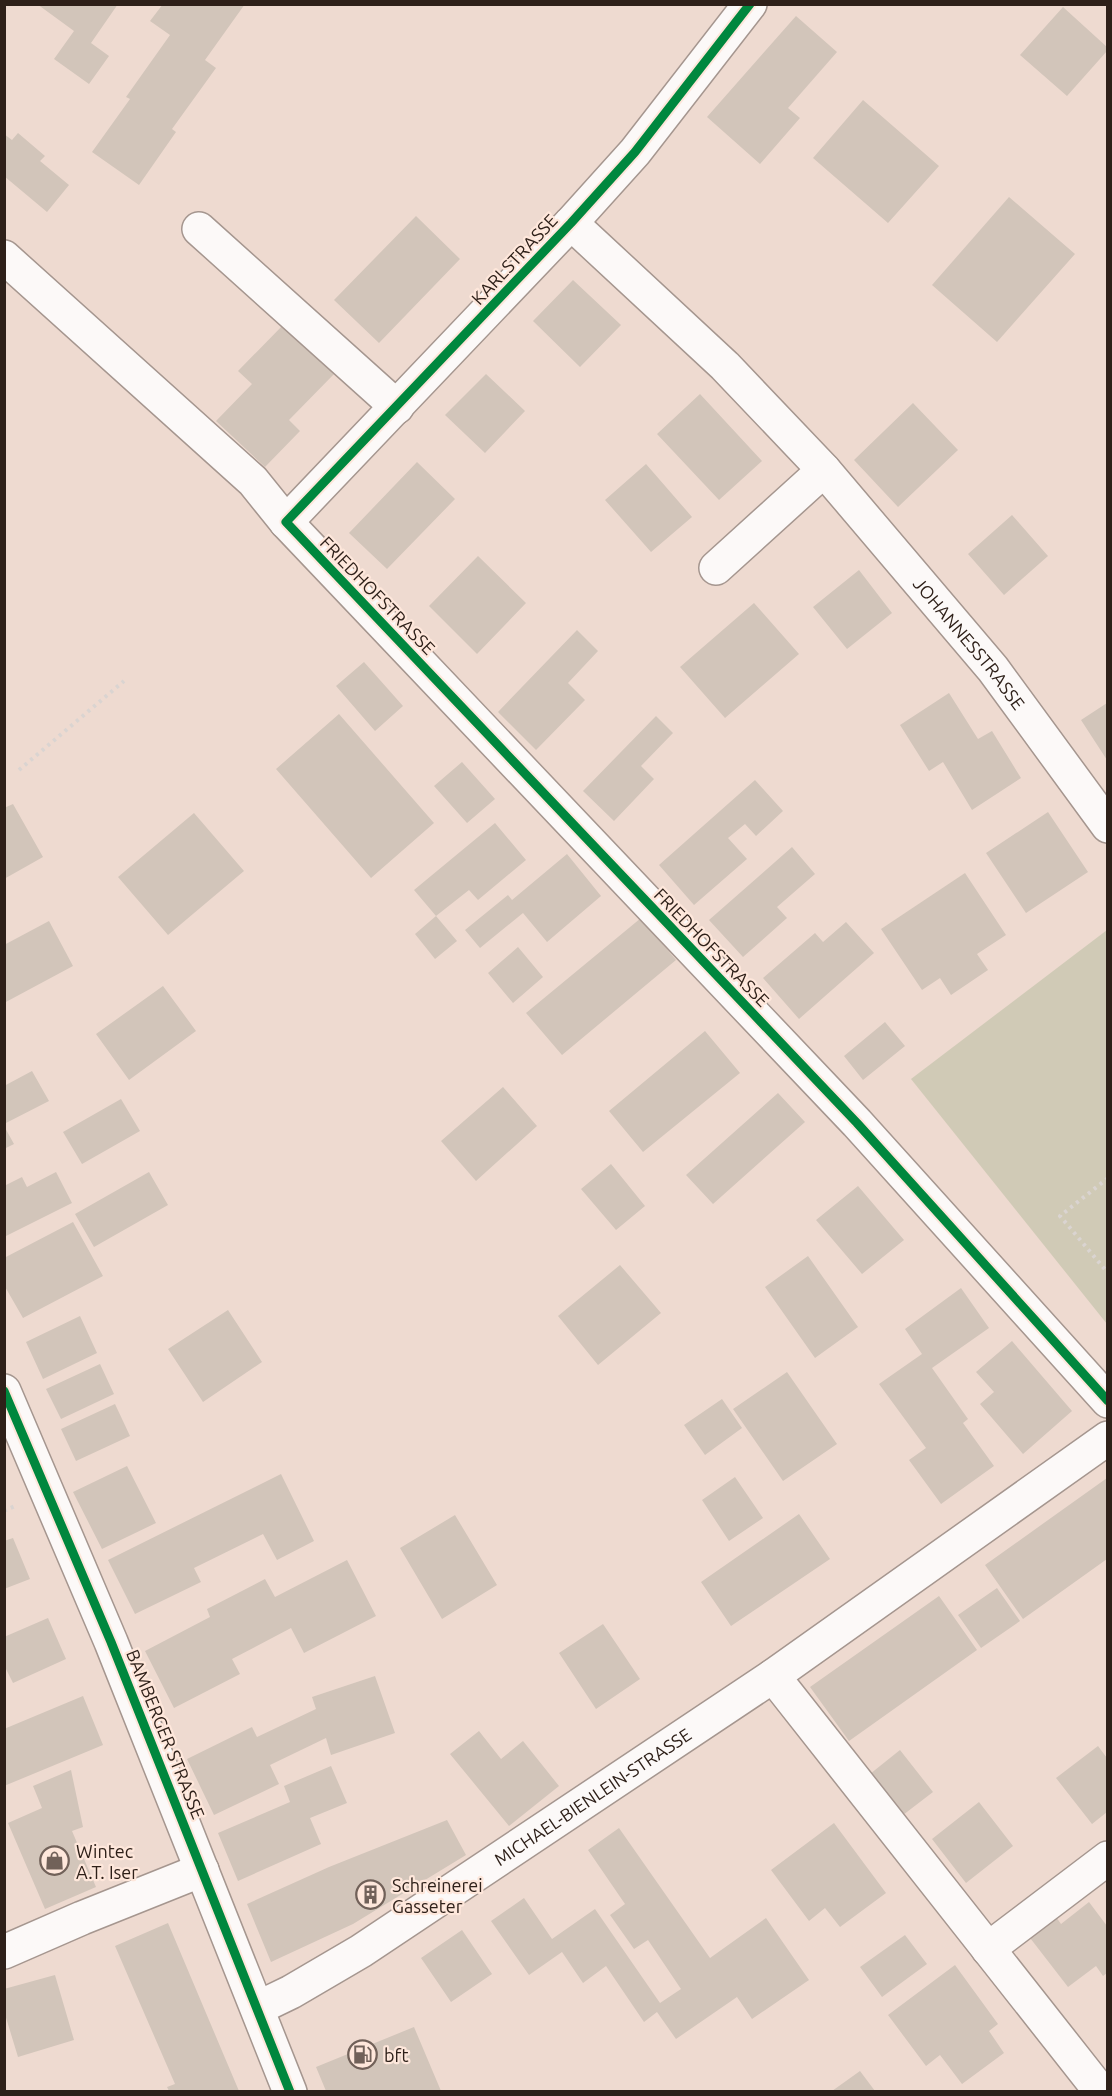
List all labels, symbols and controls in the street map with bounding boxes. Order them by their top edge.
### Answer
street label: KARLSTRASSE [467,210,561,308]
street label: FRIEDHOFSTRASSE [317,532,439,658]
street label: JOHANNESSTRASSE [910,573,1029,713]
street label: FRIEDHOFSTRASSE [651,884,773,1010]
street label: BAMBERGER STRASSE [123,1646,209,1822]
street label: MICHAEL-BIENLEIN-STRASSE [490,1724,695,1869]
place label: Wintec A.T. Iser [76,1841,138,1882]
shop icon: Wintec A.T. Iser [39,1845,71,1877]
place label: Schreinerei Gasseter [392,1875,483,1916]
building icon: Schreinerei Gasseter [355,1879,387,1911]
fuel station icon: bft [347,2039,379,2071]
place label: bft [384,2045,408,2065]

